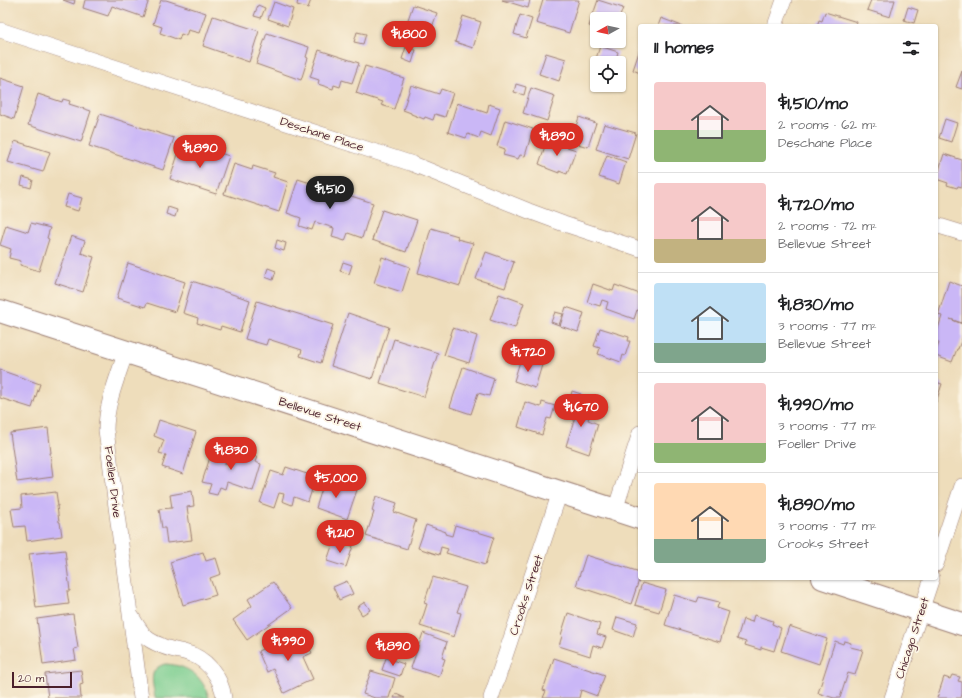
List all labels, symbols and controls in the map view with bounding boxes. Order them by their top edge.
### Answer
north arrow [590,12,626,48]
map controls [590,12,626,92]
pin: $1,800 [376,21,442,55]
text: $1,800 [391,25,427,43]
text: 11 homes [654,36,714,60]
icon: filters [900,37,922,59]
button: locate [590,56,626,92]
text: $1,510/mo [778,92,848,116]
icon: home [686,98,734,146]
street label: Deschane Place [278,113,366,156]
text: 2 rooms · 62 m² [778,116,877,134]
pin: $1,890 [524,123,590,157]
text: $1,890 [539,127,575,145]
text: Deschane Place [778,134,872,152]
pin: $1,890 [167,135,233,169]
text: $1,890 [182,139,218,157]
pin: $1,510 [297,176,363,210]
text: $1,510 [315,180,345,198]
text: $1,720/mo [778,193,854,217]
icon: home [686,199,734,247]
text: 2 rooms · 72 m² [778,217,877,235]
text: Bellevue Street [778,235,871,253]
text: $1,830/mo [778,293,854,317]
icon: home [686,299,734,347]
text: 3 rooms · 77 m² [778,317,877,335]
text: Bellevue Street [778,335,871,353]
pin: $1,720 [495,339,561,373]
text: $1,720 [511,343,545,361]
street label: Bellevue Street [276,393,363,436]
text: $1,990/mo [778,393,853,417]
pin: $1,670 [548,394,614,428]
text: $1,670 [563,398,599,416]
icon: home [686,399,734,447]
text: 3 rooms · 77 m² [778,417,877,435]
text: Foeller Drive [778,435,856,453]
pin: $1,830 [198,437,264,471]
text: $1,830 [214,441,248,459]
street label: Foeller Drive [100,445,125,519]
pin: $5,000 [303,465,369,499]
text: $5,000 [314,469,358,487]
text: $1,890/mo [778,493,855,517]
icon: home [686,499,734,547]
text: 3 rooms · 77 m² [778,517,877,535]
pin: $1,210 [307,520,373,554]
text: $1,210 [326,524,354,542]
text: Crooks Street [778,535,869,553]
street label: Crooks Street [505,553,548,638]
street label: Chicago Street [891,595,935,681]
pin: $1,990 [255,628,321,662]
text: $1,990 [271,632,305,650]
pin: $1,890 [360,633,426,667]
text: $1,890 [375,637,411,655]
scale bar [12,670,72,689]
text: 20 m [18,671,44,686]

